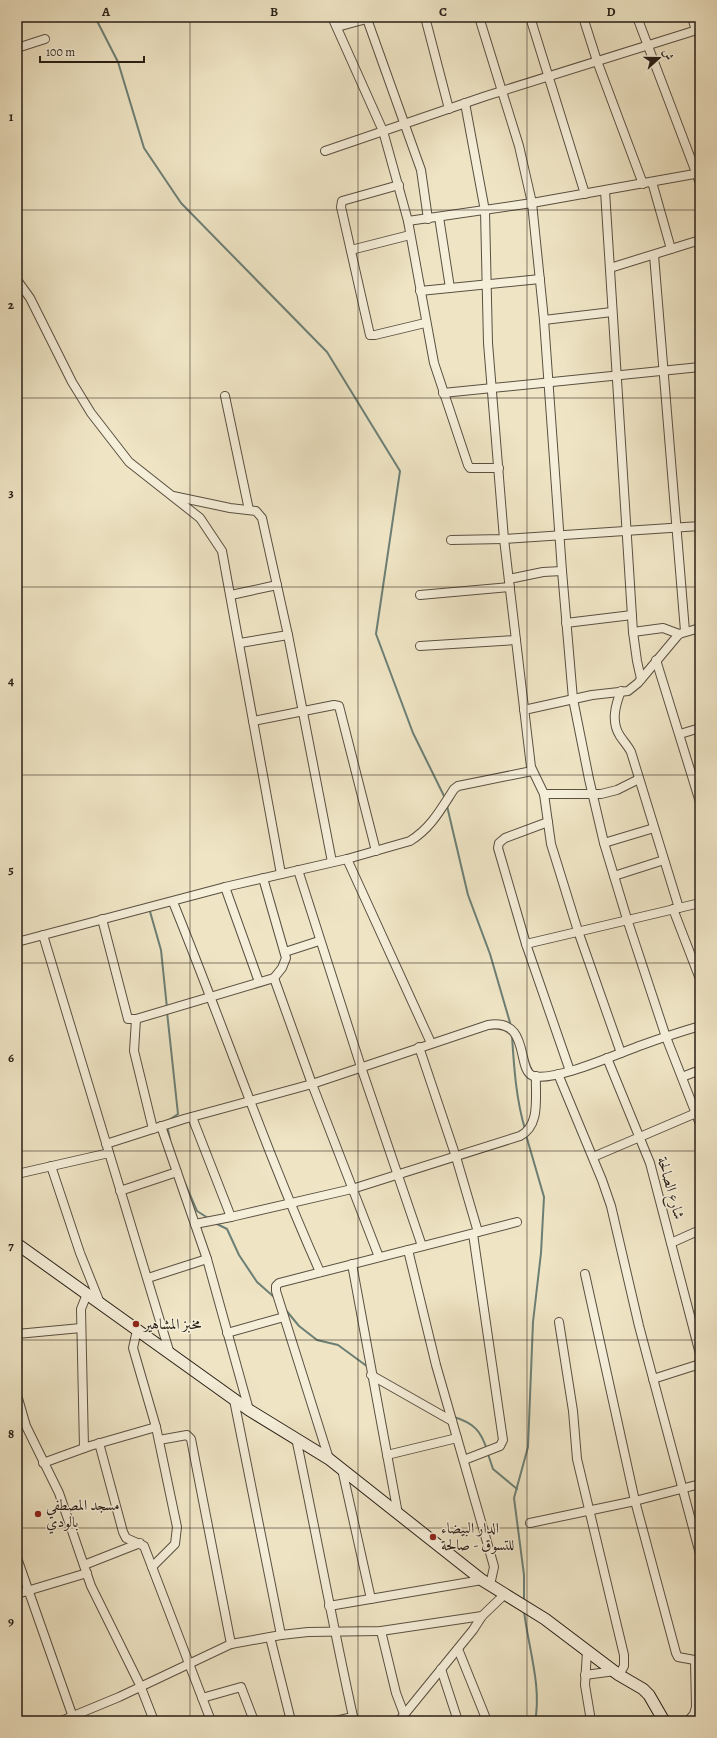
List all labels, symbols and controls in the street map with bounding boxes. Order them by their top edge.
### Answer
text: A [101,3,111,20]
text: B [270,3,278,20]
text: C [439,3,447,20]
text: D [606,3,616,20]
scale bar [40,38,144,64]
north arrow [639,38,679,78]
text: 100 m [46,44,75,60]
text: ش [659,47,677,62]
text: 1 [9,108,14,125]
text: 2 [8,296,15,313]
text: 3 [8,484,14,501]
text: 4 [8,672,14,689]
text: 5 [8,861,14,878]
text: 6 [8,1049,14,1066]
street label: شارع الصالحة [650,1154,689,1222]
text: 7 [8,1237,14,1254]
place label: مخبز المشاهير [142,1314,201,1334]
marker: مخبز المشاهير [131,1319,141,1329]
text: 8 [8,1425,14,1442]
place label: مسجد المصطفي بالودي [46,1495,120,1534]
marker: مسجد المصطفي بالودي [33,1509,43,1519]
place label: الدار البيضاء للتسوق - صالحة [441,1518,514,1555]
marker: الدار البيضاء للتسوق - صالحة [428,1532,438,1542]
text: 9 [8,1613,14,1630]

